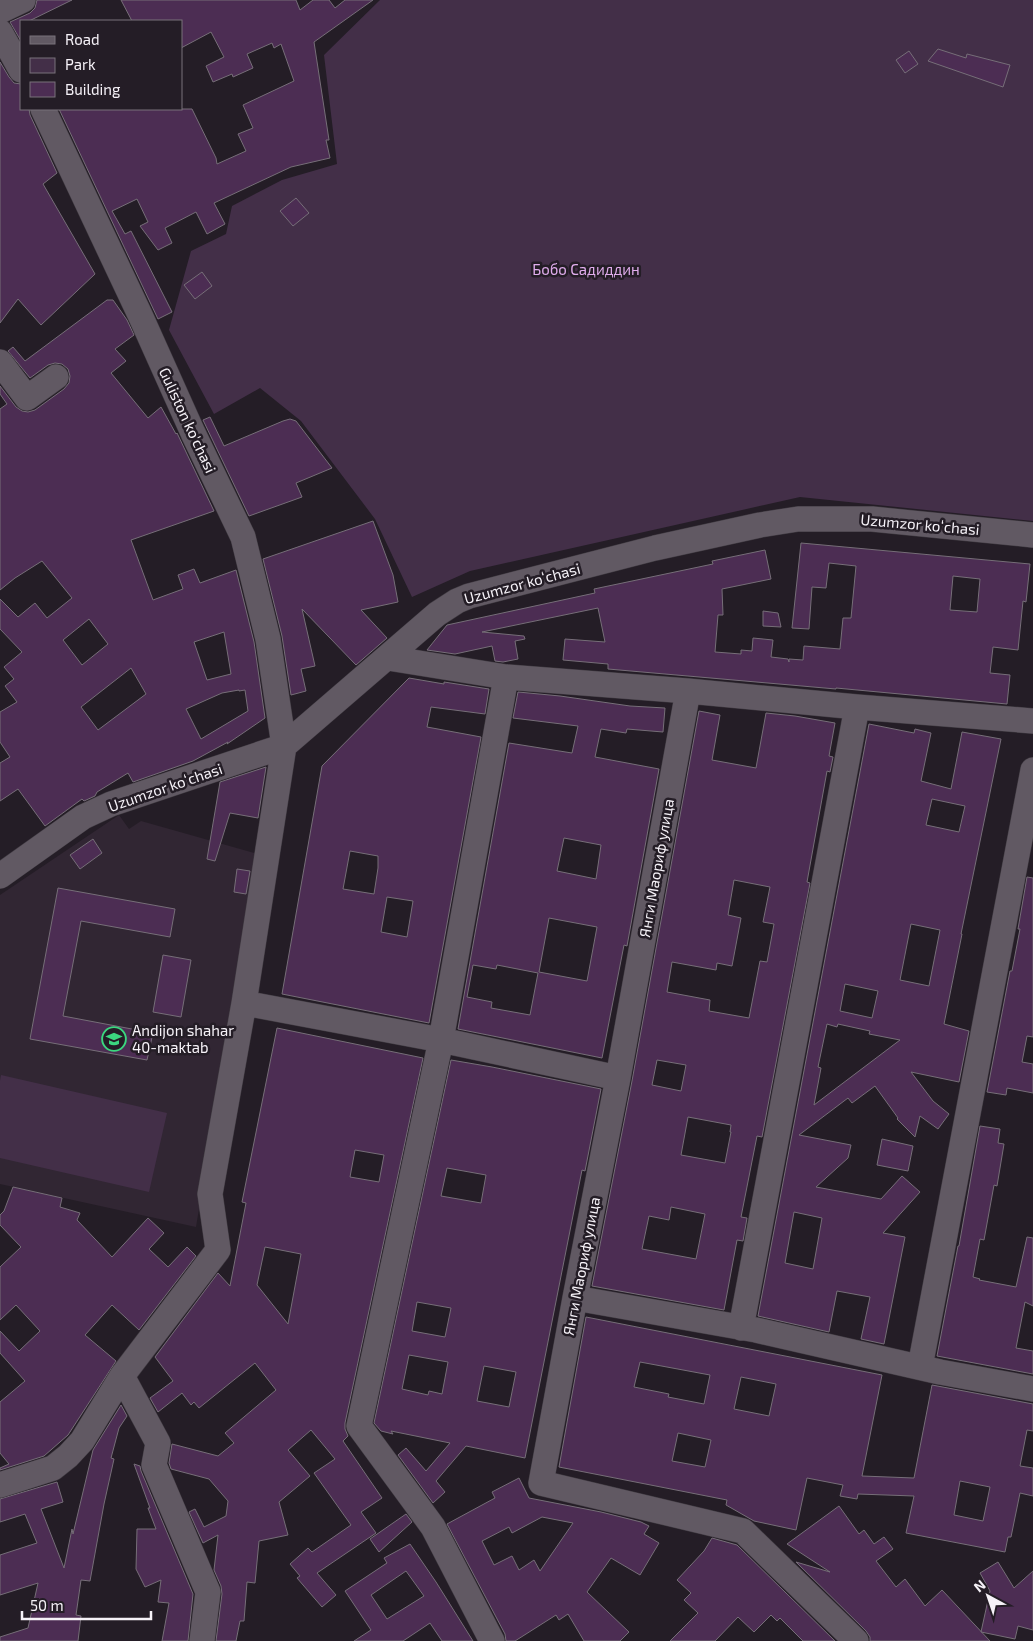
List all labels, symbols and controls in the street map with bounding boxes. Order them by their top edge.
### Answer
legend [20,20,182,110]
text: Road [65,30,100,48]
text: Park [65,55,96,73]
text: Building [65,80,121,98]
park label: Бобо Садиддин [532,260,640,278]
street label: Guliston ko'chasi [156,364,220,476]
street label: Uzumzor koʻchasi [860,510,980,538]
street label: Uzumzor koʻchasi [462,559,582,607]
street label: Uzumzor koʻchasi [106,759,224,815]
street label: Янги Маориф улица [635,797,678,939]
place label: Andijon shahar 40-maktab [132,1021,234,1056]
school or university icon: Andijon shahar 40-maktab [101,1026,127,1052]
street label: Янги Маориф улица [559,1195,604,1337]
north arrow [963,1571,1013,1621]
text: N [970,1576,989,1595]
scale bar [22,1588,151,1620]
text: 50 m [30,1596,64,1614]

